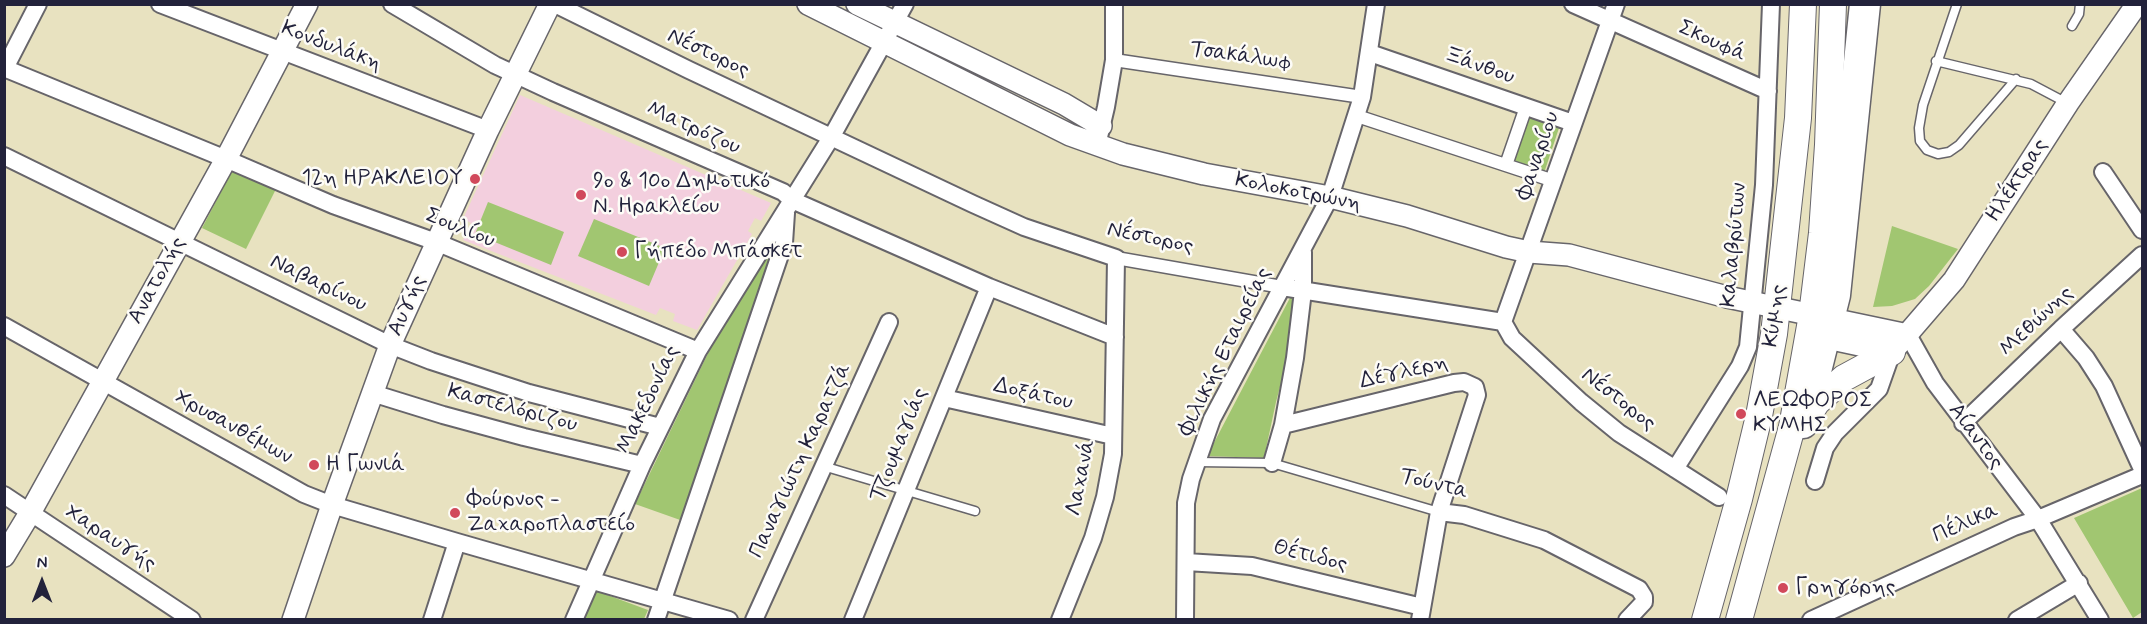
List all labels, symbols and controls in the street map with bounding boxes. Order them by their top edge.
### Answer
street label: Σκουφά [1674,15,1750,69]
street label: Κονδυλάκη [277,16,385,78]
street label: Νέστορος [663,24,753,84]
street label: Τσακάλωφ [1188,37,1294,77]
street label: Ξάνθου [1440,43,1518,91]
street label: Ματρόζου [642,97,744,161]
street label: Φαναρίου [1512,108,1566,204]
street label: Ηλέκτρας [1981,134,2055,228]
place label: 12η ΗΡΑΚΛΕΙΟΥ [301,166,463,192]
street label: Κολοκοτρώνη [1233,168,1363,218]
place label: 9ο & 10ο Δημοτικό Ν. Ηρακλείου [593,169,770,220]
marker: 12η ΗΡΑΚΛΕΙΟΥ [468,172,482,186]
street label: Καλαβρύτων [1716,182,1754,308]
marker: 9ο & 10ο Δημοτικό Ν. Ηρακλείου [574,188,588,202]
street label: Σουλίου [421,203,499,255]
street label: Νέστορος [1104,217,1196,261]
street label: Ανατολής [123,233,193,329]
place label: Γήπεδο Μπάσκετ [634,239,802,265]
marker: Γήπεδο Μπάσκετ [615,245,629,259]
street label: Ναβαρίνου [265,249,371,319]
street label: Φιλικής Εταιρείας [1174,263,1278,441]
street label: Αυγής [383,271,433,341]
street label: Μεθώνης [1994,281,2080,363]
street label: Κύμης [1759,283,1793,349]
street label: Μακεδονίας [611,341,687,459]
street label: Δέγλερη [1357,350,1451,396]
street label: Παναγιώτη Καρατζά [744,359,858,563]
street label: Νέστορος [1575,363,1661,437]
street label: Δοξάτου [991,373,1075,417]
street label: Καστελόριζου [444,379,580,439]
street label: Τζουμαγιάς [865,384,935,506]
street label: Χρυσανθέμων [170,385,296,471]
place label: ΛΕΩΦΟΡΟΣ ΚΥΜΗΣ [1753,388,1872,440]
street label: Αίαντος [1942,399,2008,475]
marker: ΛΕΩΦΟΡΟΣ ΚΥΜΗΣ [1734,407,1748,421]
street label: Λαχανά [1062,438,1102,518]
place label: Η Γωνιά [326,452,405,478]
marker: Η Γωνιά [307,458,321,472]
street label: Τούντα [1397,464,1471,506]
place label: Φούρνος - Ζαχαροπλαστείο [467,487,635,538]
street label: Πέλικα [1929,498,2003,550]
street label: Χαραυγής [59,500,161,578]
marker: Φούρνος - Ζαχαροπλαστείο [448,506,462,520]
street label: Θέτιδος [1270,535,1350,579]
north arrow [12,552,72,612]
text: N [37,553,47,574]
place label: Γρηγόρης [1795,575,1895,601]
marker: Γρηγόρης [1776,581,1790,595]

